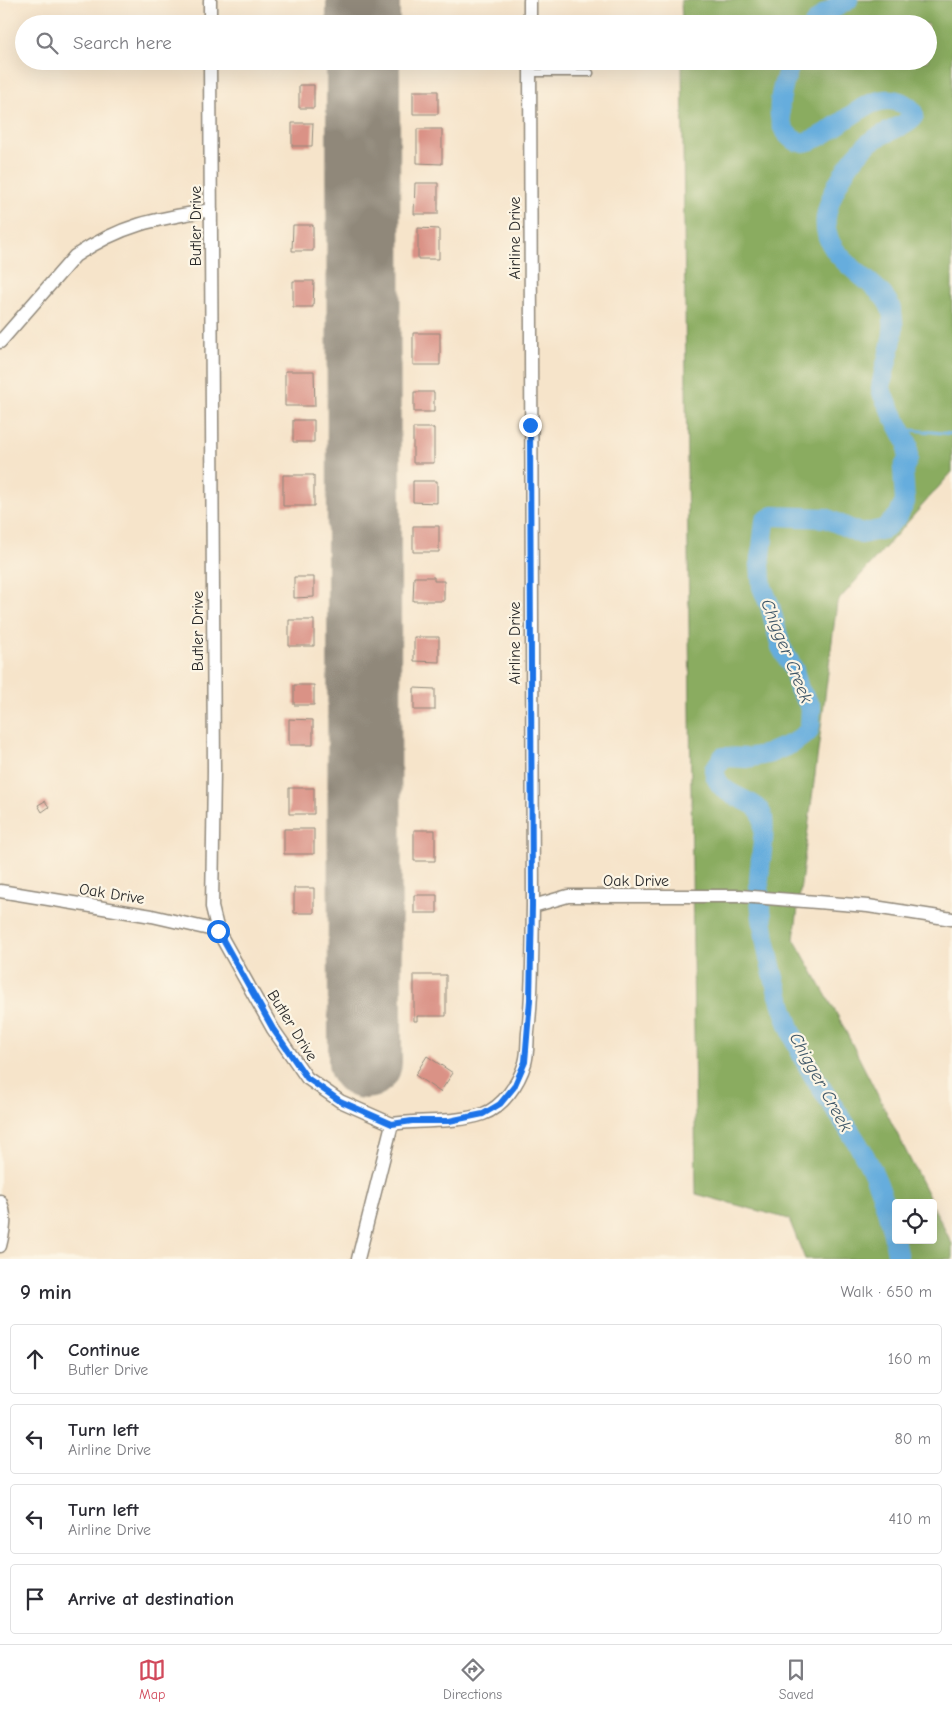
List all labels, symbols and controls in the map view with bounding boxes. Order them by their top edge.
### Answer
search box [15,15,937,70]
icon: search [33,29,61,57]
text: Search here [73,32,172,54]
street label: Butler Drive [187,186,205,266]
street label: Airline Drive [506,196,524,280]
route end [519,414,542,437]
street label: Butler Drive [189,591,207,671]
water label: Chigger Creek [756,596,817,707]
street label: Airline Drive [506,601,524,685]
street label: Oak Drive [603,872,669,890]
street label: Oak Drive [78,880,146,908]
route start [207,920,230,943]
street label: Butler Drive [263,987,321,1064]
water label: Chigger Creek [785,1029,857,1136]
map controls [892,1199,937,1244]
button: locate [892,1199,937,1244]
text: 9 min [20,1280,72,1304]
text: Walk · 650 m [841,1283,932,1301]
text: Continue [68,1339,140,1361]
icon: ahead [21,1345,49,1373]
text: 160 m [888,1350,931,1368]
text: Butler Drive [68,1361,148,1379]
text: Turn left [68,1419,139,1441]
icon: left [21,1425,49,1453]
text: 80 m [894,1430,931,1448]
text: Airline Drive [68,1441,151,1459]
text: Turn left [68,1499,139,1521]
icon: left [21,1505,49,1533]
text: 410 m [889,1510,931,1528]
text: Airline Drive [68,1521,151,1539]
icon: arrive [21,1585,49,1613]
text: Arrive at destination [68,1588,234,1610]
tab: Map [138,1656,166,1703]
tab: Directions [443,1656,502,1703]
tab: Saved [779,1656,814,1703]

